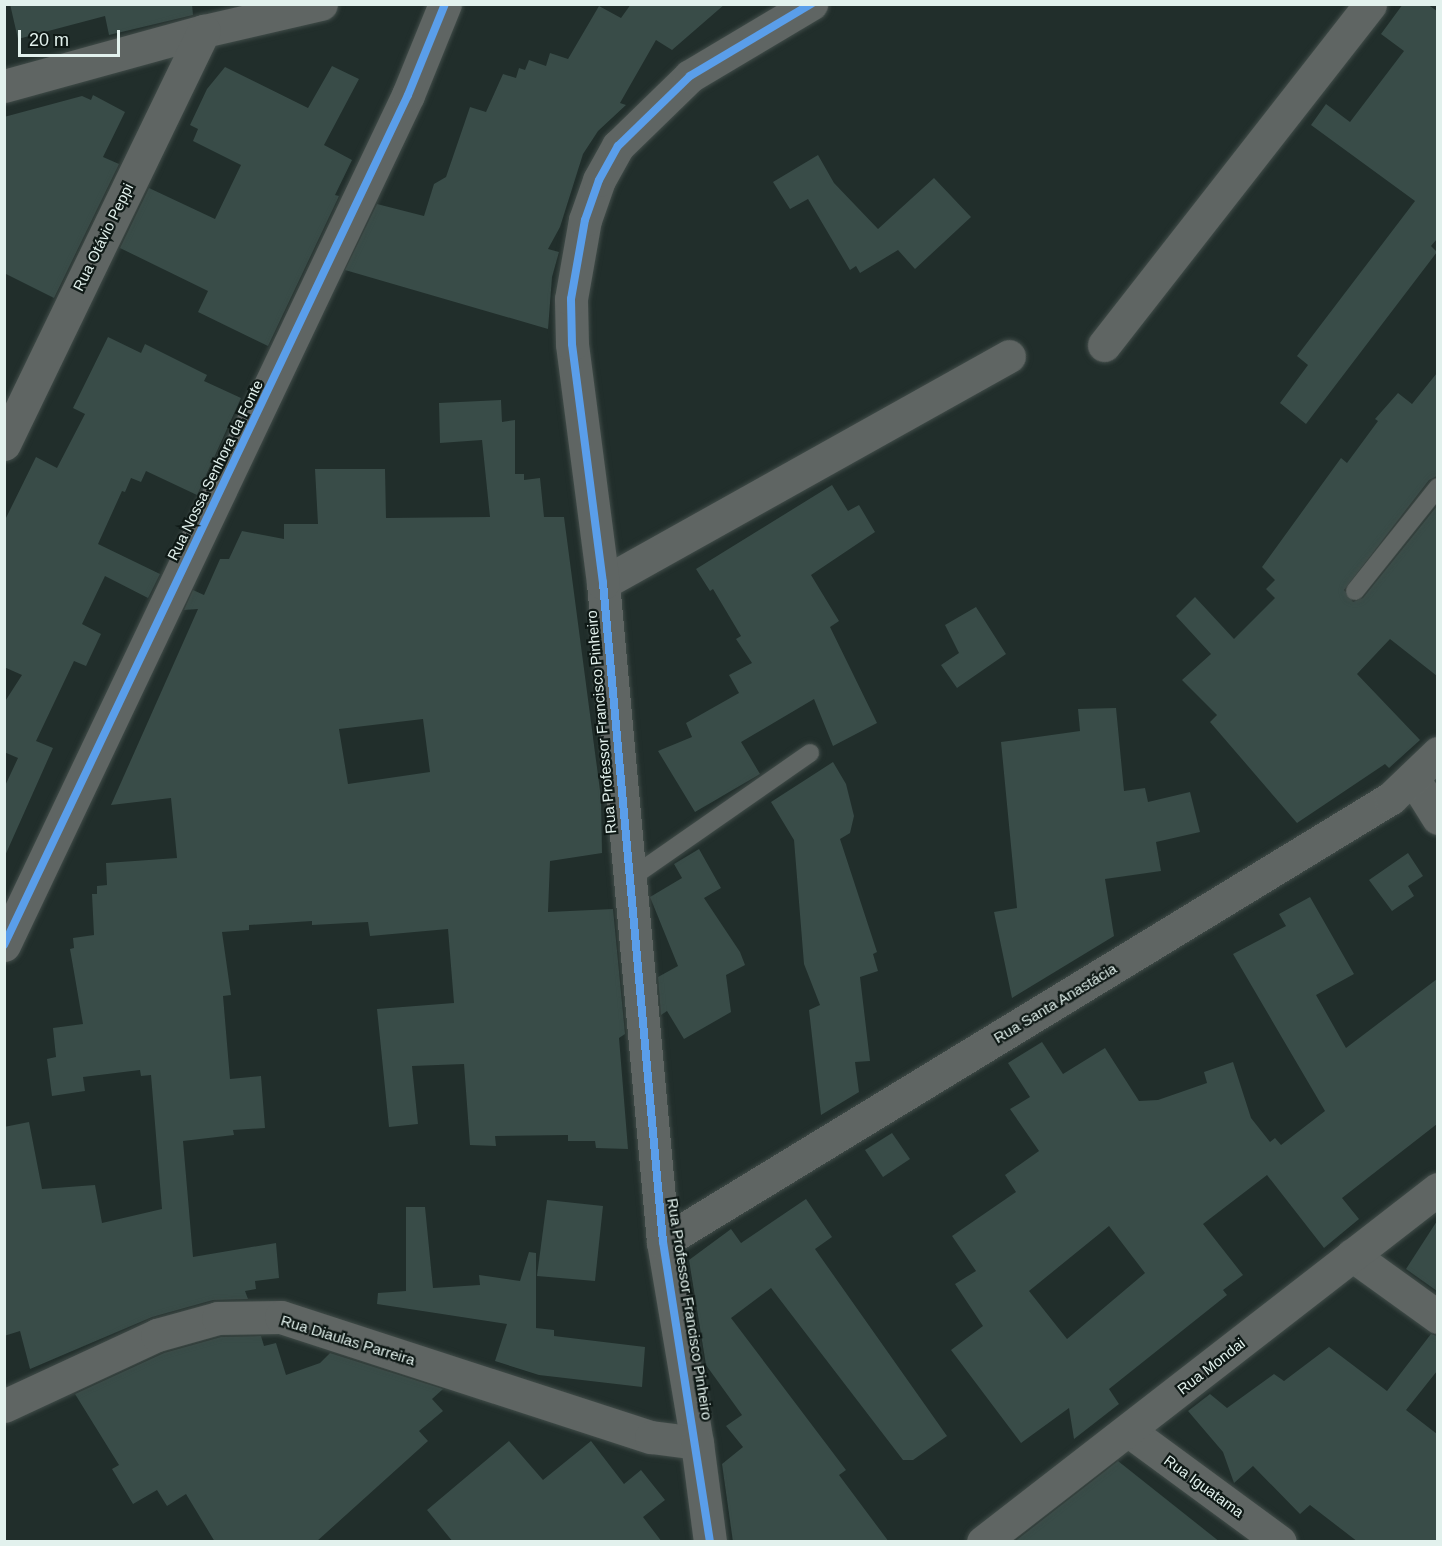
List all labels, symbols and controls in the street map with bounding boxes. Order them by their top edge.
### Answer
scale bar [21,18,123,56]
text: 20 m [29,30,69,50]
street label: Rua Otávio Peppi [69,180,137,294]
street label: Rua Nossa Senhora da Fonte [163,377,267,563]
street label: Rua Professor Francisco Pinheiro [582,610,620,834]
street label: Rua Santa Anastácia [990,959,1120,1047]
street label: Rua Professor Francisco Pinheiro [664,1197,716,1421]
street label: Rua Diaulas Parreira [279,1311,417,1369]
street label: Rua Mondai [1174,1334,1248,1398]
street label: Rua Iguatama [1161,1451,1247,1521]

